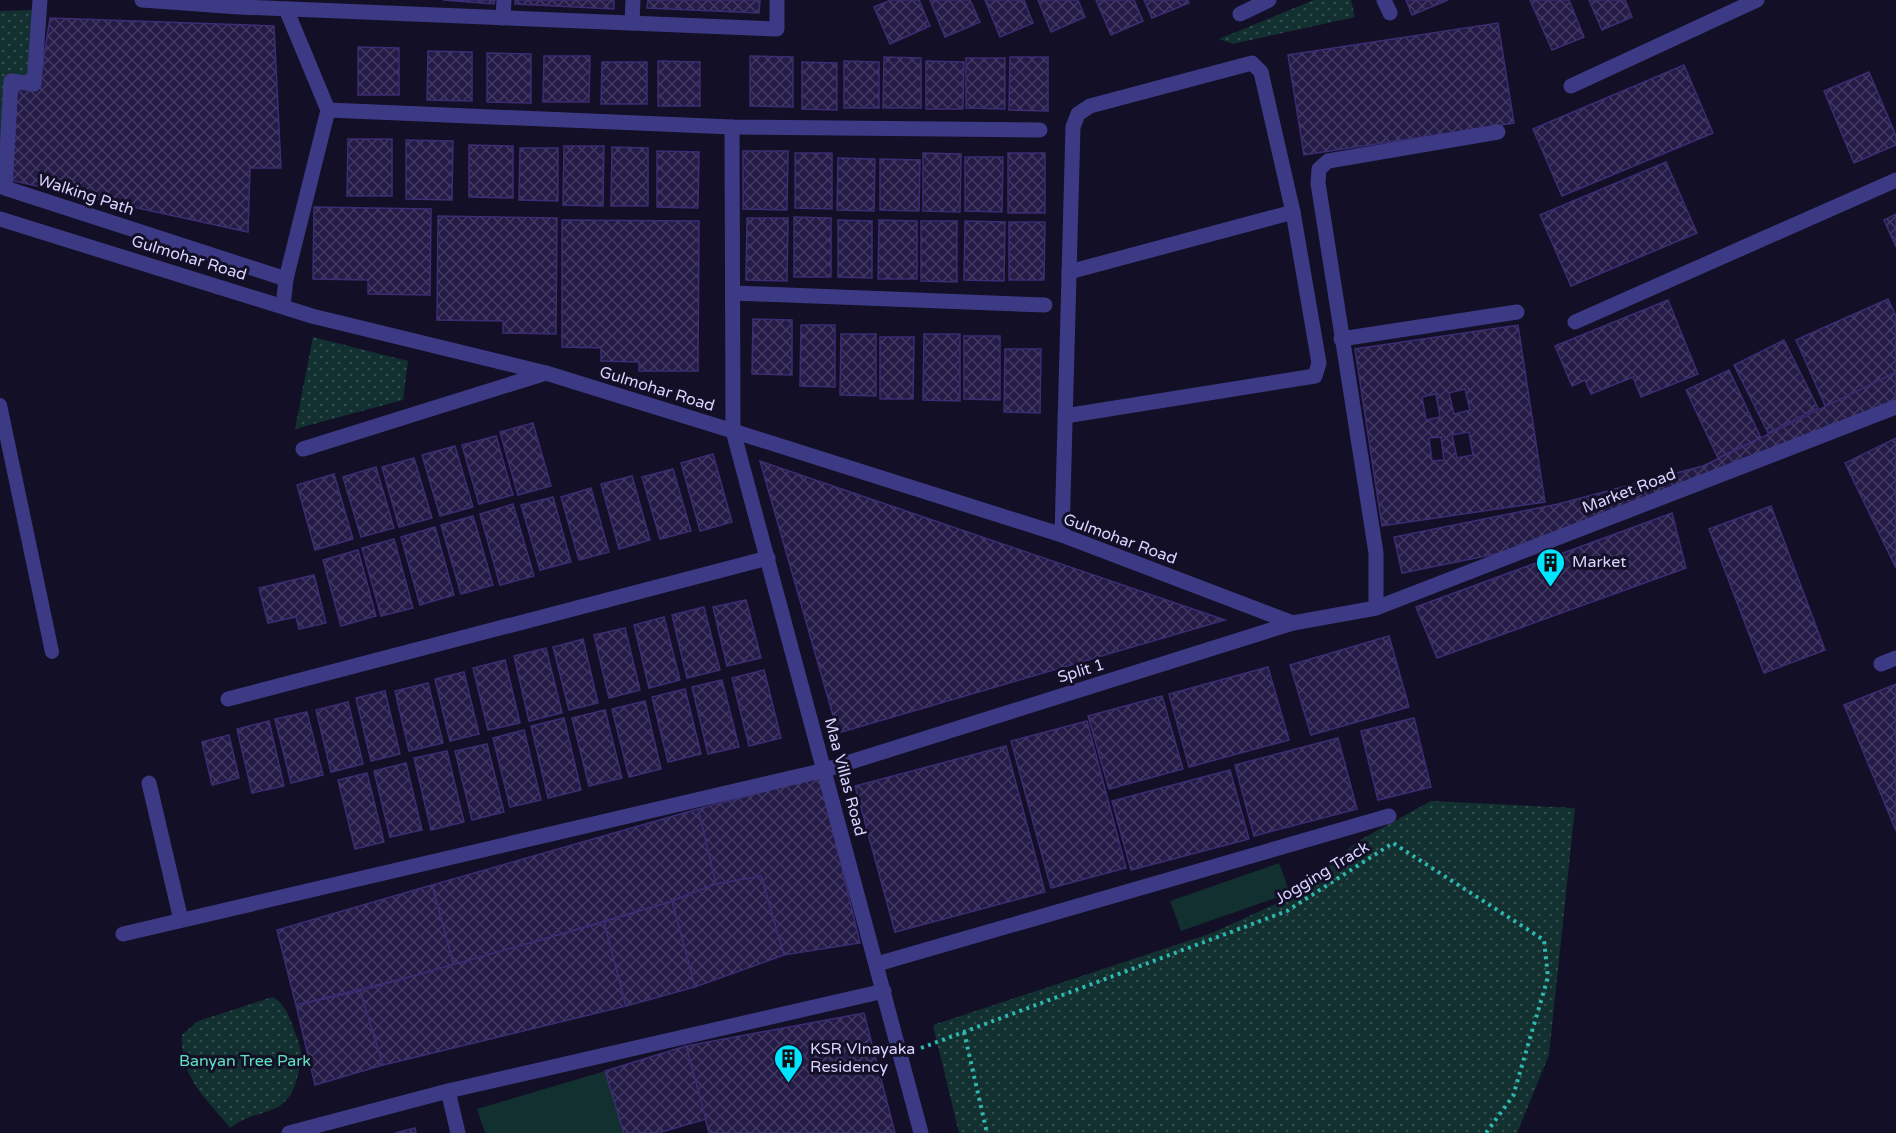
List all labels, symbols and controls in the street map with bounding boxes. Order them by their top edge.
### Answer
street label: Walking Path [35,170,137,220]
street label: Gulmohar Road [129,231,249,285]
street label: Gulmohar Road [597,362,717,416]
street label: Market Road [1579,464,1679,518]
street label: Gulmohar Road [1060,509,1180,569]
building icon: Market [1535,546,1567,588]
place label: Market [1572,552,1626,572]
street label: Split 1 [1055,654,1107,688]
street label: Maa Villas Road [820,716,870,838]
street label: Jogging Track [1271,837,1373,909]
place label: KSR VInayaka Residency [810,1039,915,1077]
building icon: KSR VInayaka Residency [773,1042,805,1084]
park label: Banyan Tree Park [179,1051,311,1071]

